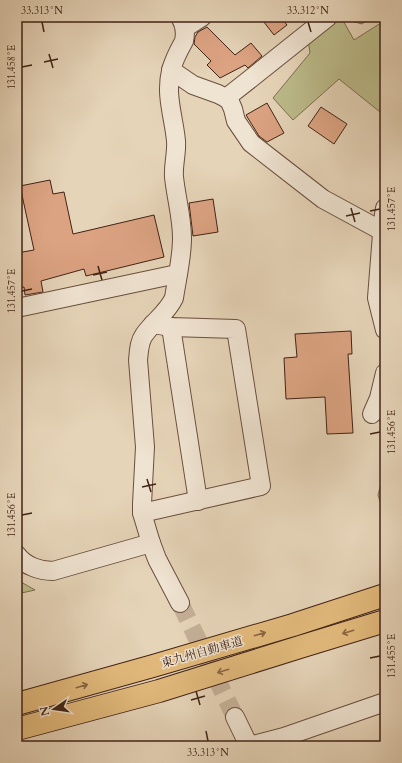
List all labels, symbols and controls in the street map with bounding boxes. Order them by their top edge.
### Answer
text: 33.313°N [21,4,63,18]
text: 33.312°N [287,4,329,18]
text: 131.458°E [5,45,19,89]
text: 131.457°E [385,187,399,231]
text: 131.457°E [5,269,19,313]
text: 131.456°E [385,410,399,454]
text: 131.456°E [5,493,19,537]
one-way arrow [341,629,354,636]
one-way arrow [254,630,267,638]
street label: 東九州自動車道 [159,633,245,671]
text: 131.455°E [385,634,399,678]
one-way arrow [218,667,230,675]
one-way arrow [75,682,88,689]
north arrow [34,689,74,729]
text: N [36,704,53,717]
text: 33.313°N [187,746,229,760]

